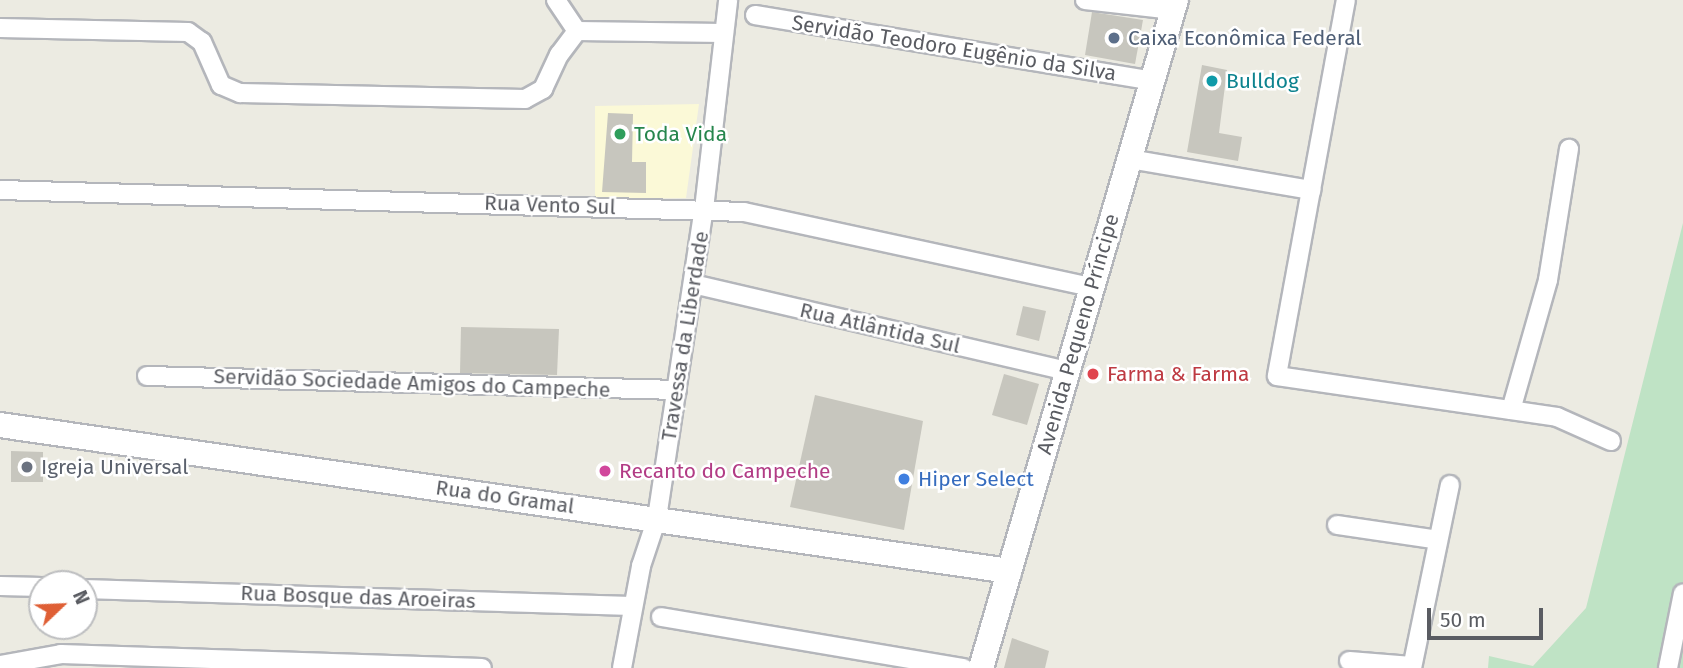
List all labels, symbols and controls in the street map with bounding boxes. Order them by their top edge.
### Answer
street label: Servidão Teodoro Eugênio da Silva [790,10,1118,86]
place label: Caixa Econômica Federal [1128,25,1362,51]
marker: Caixa Econômica Federal [1106,30,1122,46]
place label: Bulldog [1226,68,1299,94]
marker: Bulldog [1204,73,1220,89]
place label: Toda Vida [634,121,727,147]
marker: Toda Vida [612,126,628,142]
street label: Rua Vento Sul [484,190,616,220]
street label: Avenida Pequeno Príncipe [1032,211,1124,457]
street label: Travessa da Liberdade [656,229,714,443]
street label: Rua Atlântida Sul [797,297,963,359]
place label: Farma & Farma [1107,361,1249,387]
street label: Servidão Sociedade Amigos do Campeche [213,363,611,403]
marker: Farma & Farma [1085,366,1101,382]
place label: Igreja Universal [41,454,188,480]
place label: Recanto do Campeche [619,458,831,484]
marker: Igreja Universal [19,459,35,475]
marker: Recanto do Campeche [597,463,613,479]
place label: Hiper Select [918,466,1034,492]
marker: Hiper Select [896,471,912,487]
street label: Rua do Gramal [434,475,576,519]
north arrow [28,570,98,640]
street label: Rua Bosque das Aroeiras [240,580,476,614]
text: N [68,587,94,608]
scale bar [1431,594,1546,638]
text: 50 m [1440,607,1486,633]

